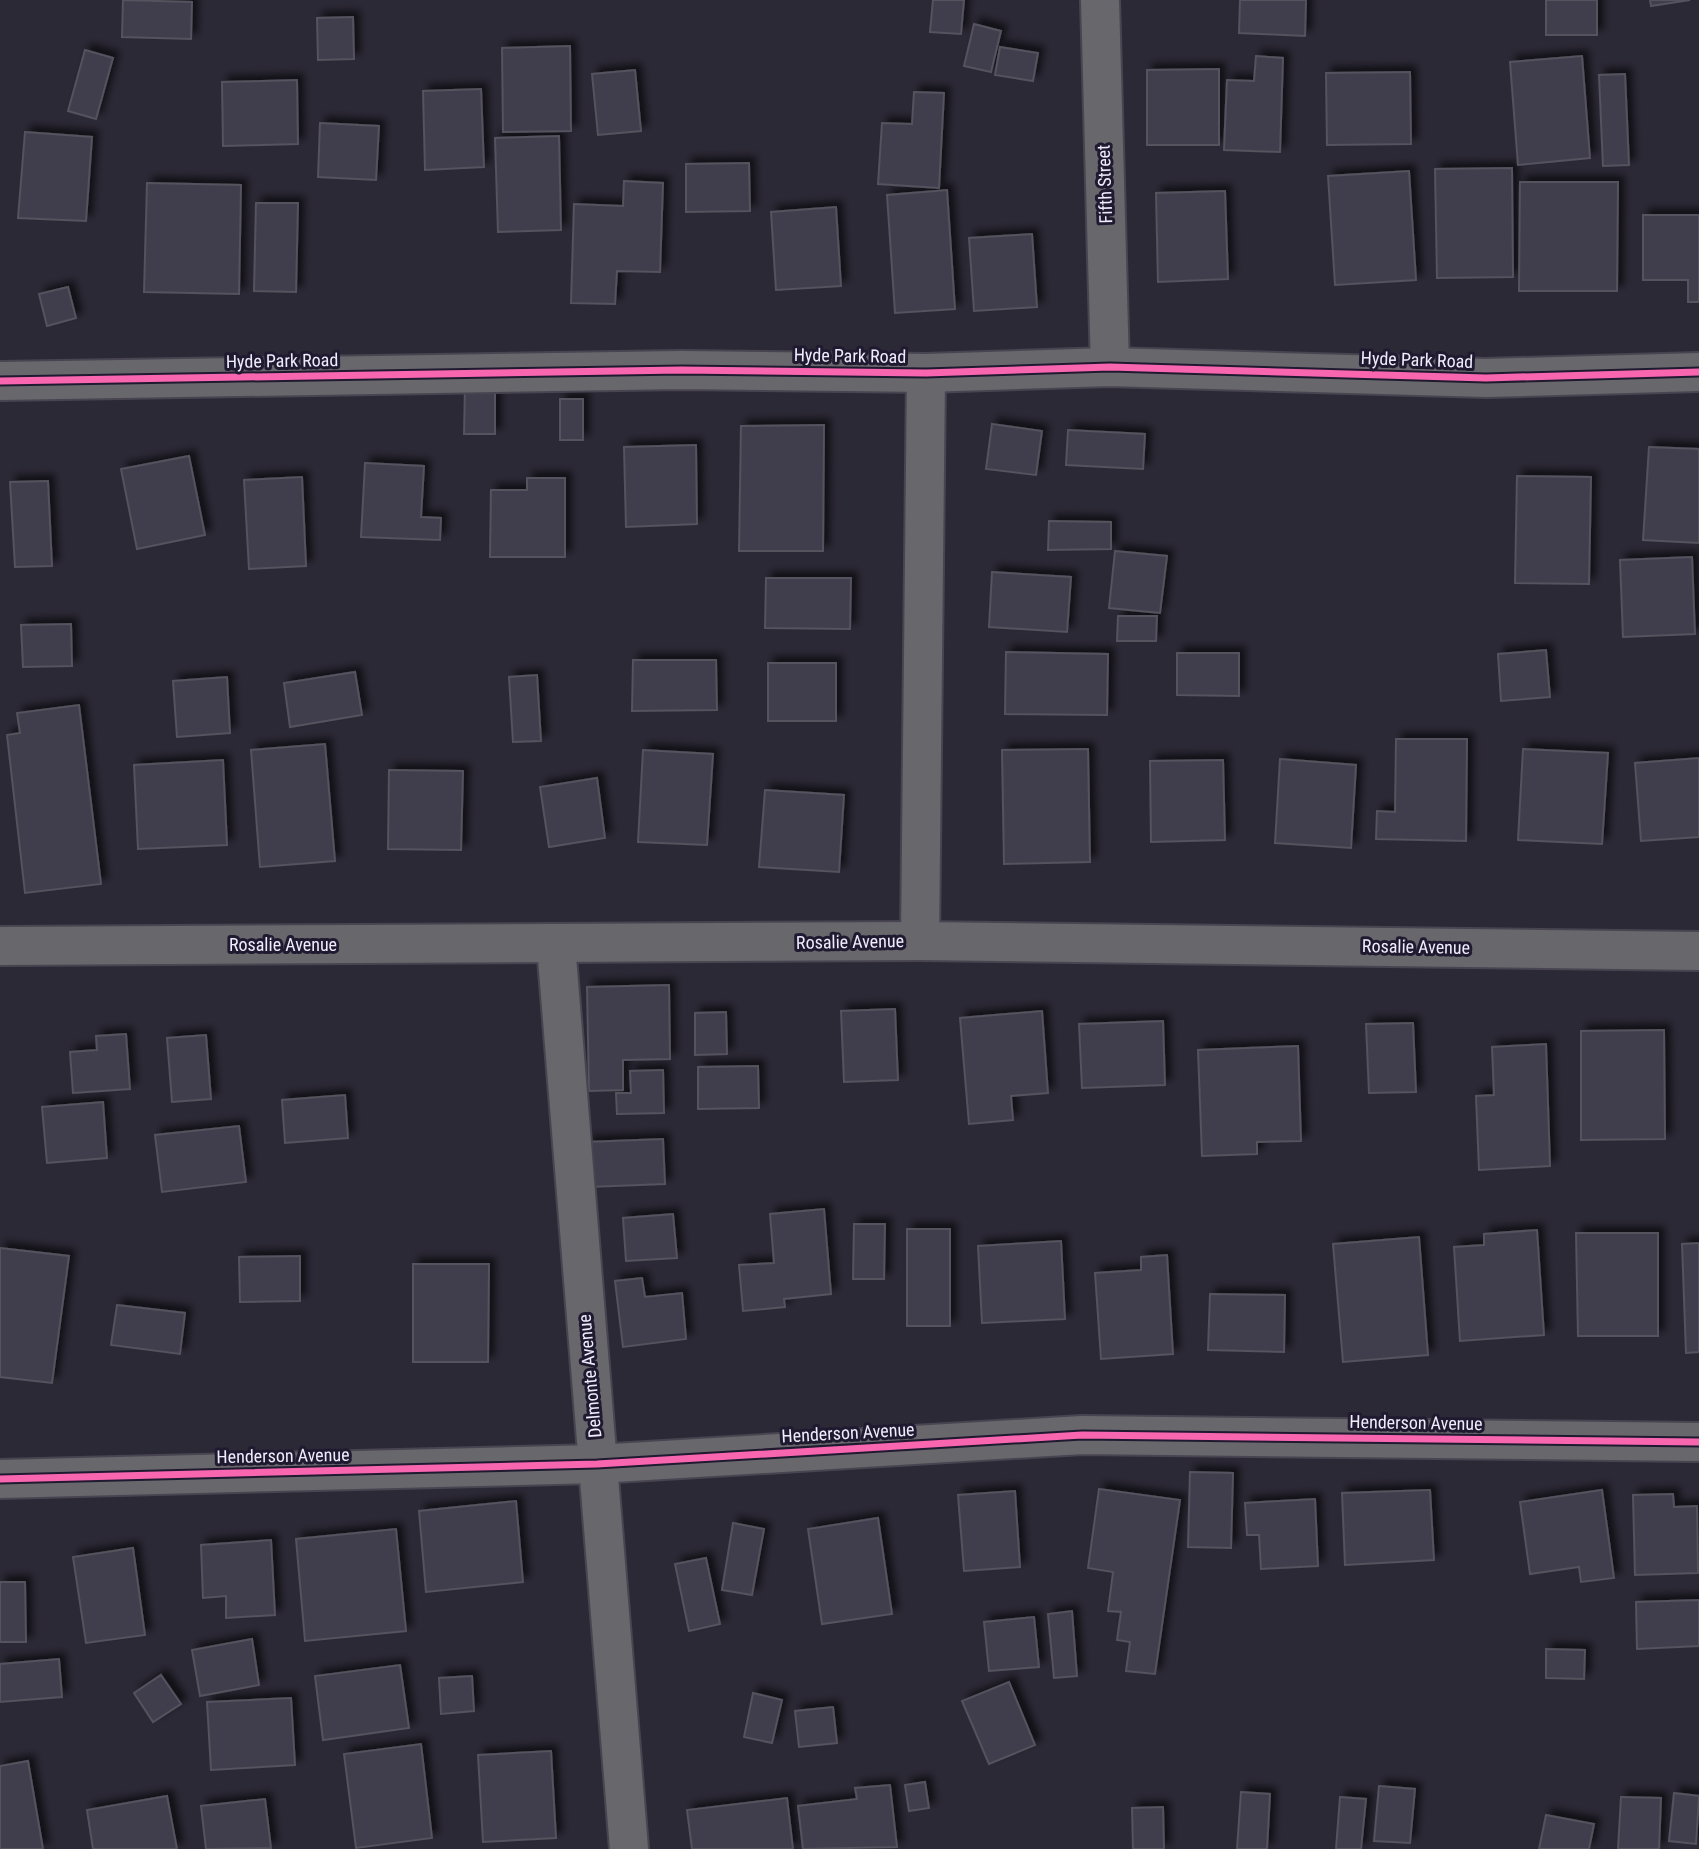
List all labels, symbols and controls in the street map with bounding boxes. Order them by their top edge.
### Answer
street label: Fifth Street [1093,144,1116,224]
street label: Hyde Park Road [794,344,906,367]
street label: Hyde Park Road [1360,347,1474,372]
street label: Hyde Park Road [226,349,338,372]
street label: Rosalie Avenue [796,930,904,953]
street label: Rosalie Avenue [229,934,337,955]
street label: Rosalie Avenue [1362,935,1470,958]
street label: Delmonte Avenue [574,1313,605,1439]
street label: Henderson Avenue [1349,1411,1483,1434]
street label: Henderson Avenue [781,1419,915,1446]
street label: Henderson Avenue [216,1444,350,1467]

